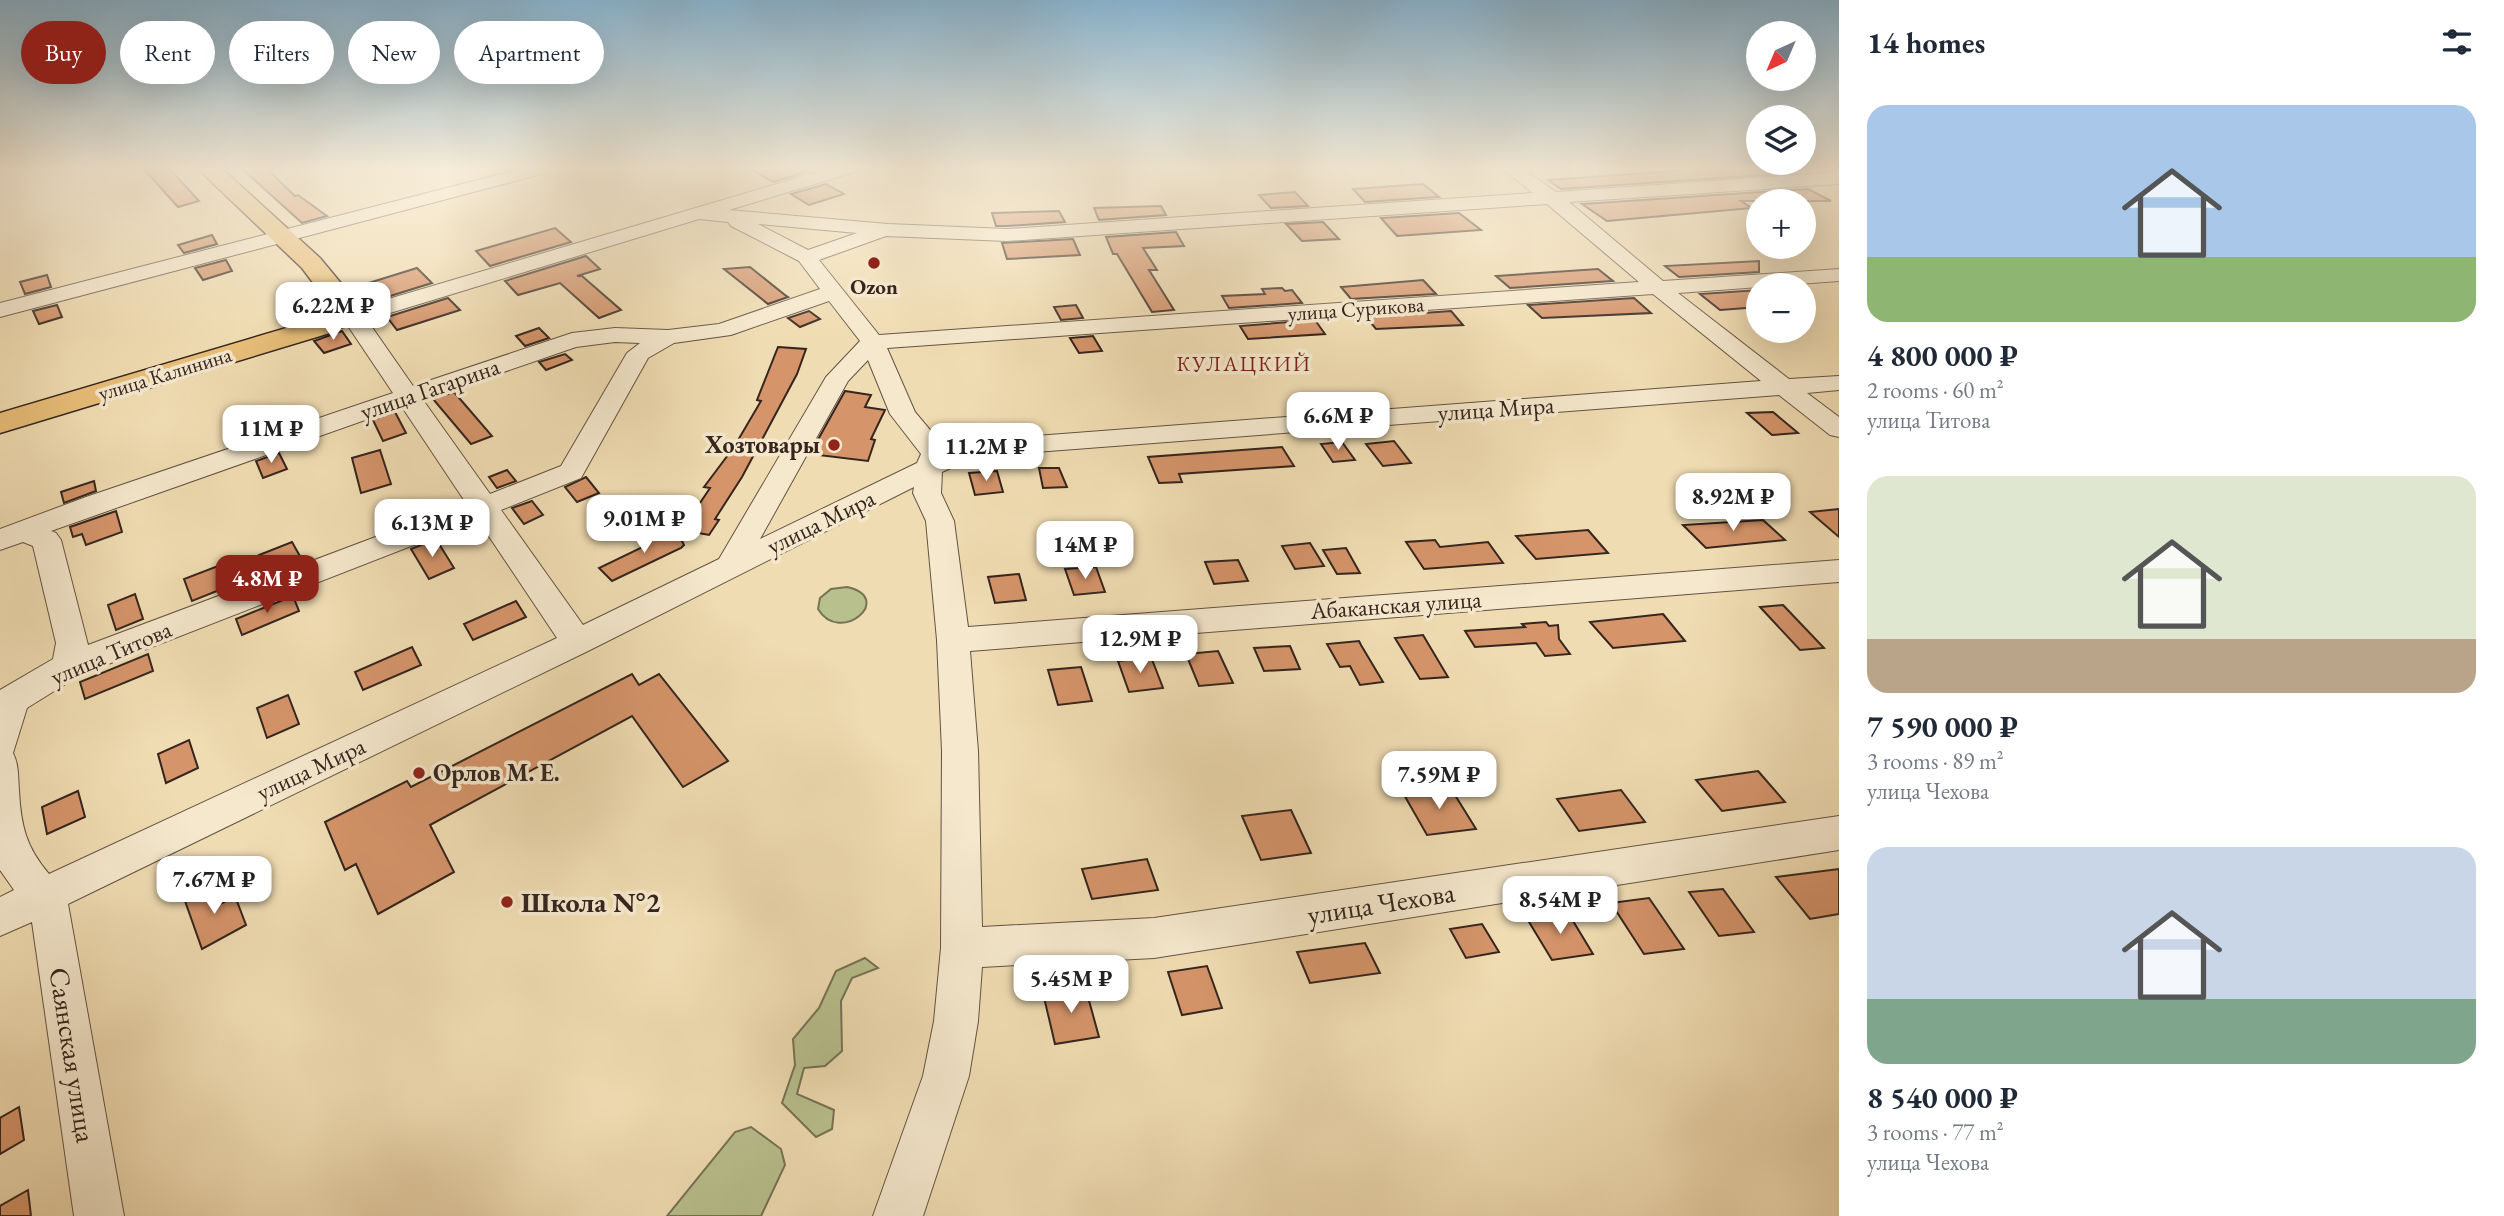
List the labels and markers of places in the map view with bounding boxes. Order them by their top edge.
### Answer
marker: Ozon [866,255,882,271]
place label: Ozon [850,273,898,300]
pin: 6.22M ₽ [268,282,398,342]
pin: 6.6M ₽ [1281,392,1395,452]
pin: 11M ₽ [222,406,320,465]
pin: 11.2M ₽ [921,424,1051,483]
place label: Хозтовары [704,429,820,460]
marker: Хозтовары [826,437,842,453]
pin: 8.92M ₽ [1668,474,1798,533]
pin: 9.01M ₽ [579,496,709,555]
pin: 6.13M ₽ [367,500,497,559]
pin: 14M ₽ [1036,522,1134,581]
pin: 4.8M ₽ [210,556,324,615]
pin: 12.9M ₽ [1075,616,1205,675]
pin: 7.59M ₽ [1374,752,1504,811]
place label: Орлов М. Е. [433,757,560,788]
marker: Орлов М. Е. [411,765,427,781]
pin: 7.67M ₽ [149,856,279,916]
pin: 8.54M ₽ [1495,876,1625,936]
place label: Школа N°2 [521,884,660,920]
marker: Школа N°2 [499,894,515,910]
pin: 5.45M ₽ [1006,956,1136,1015]

